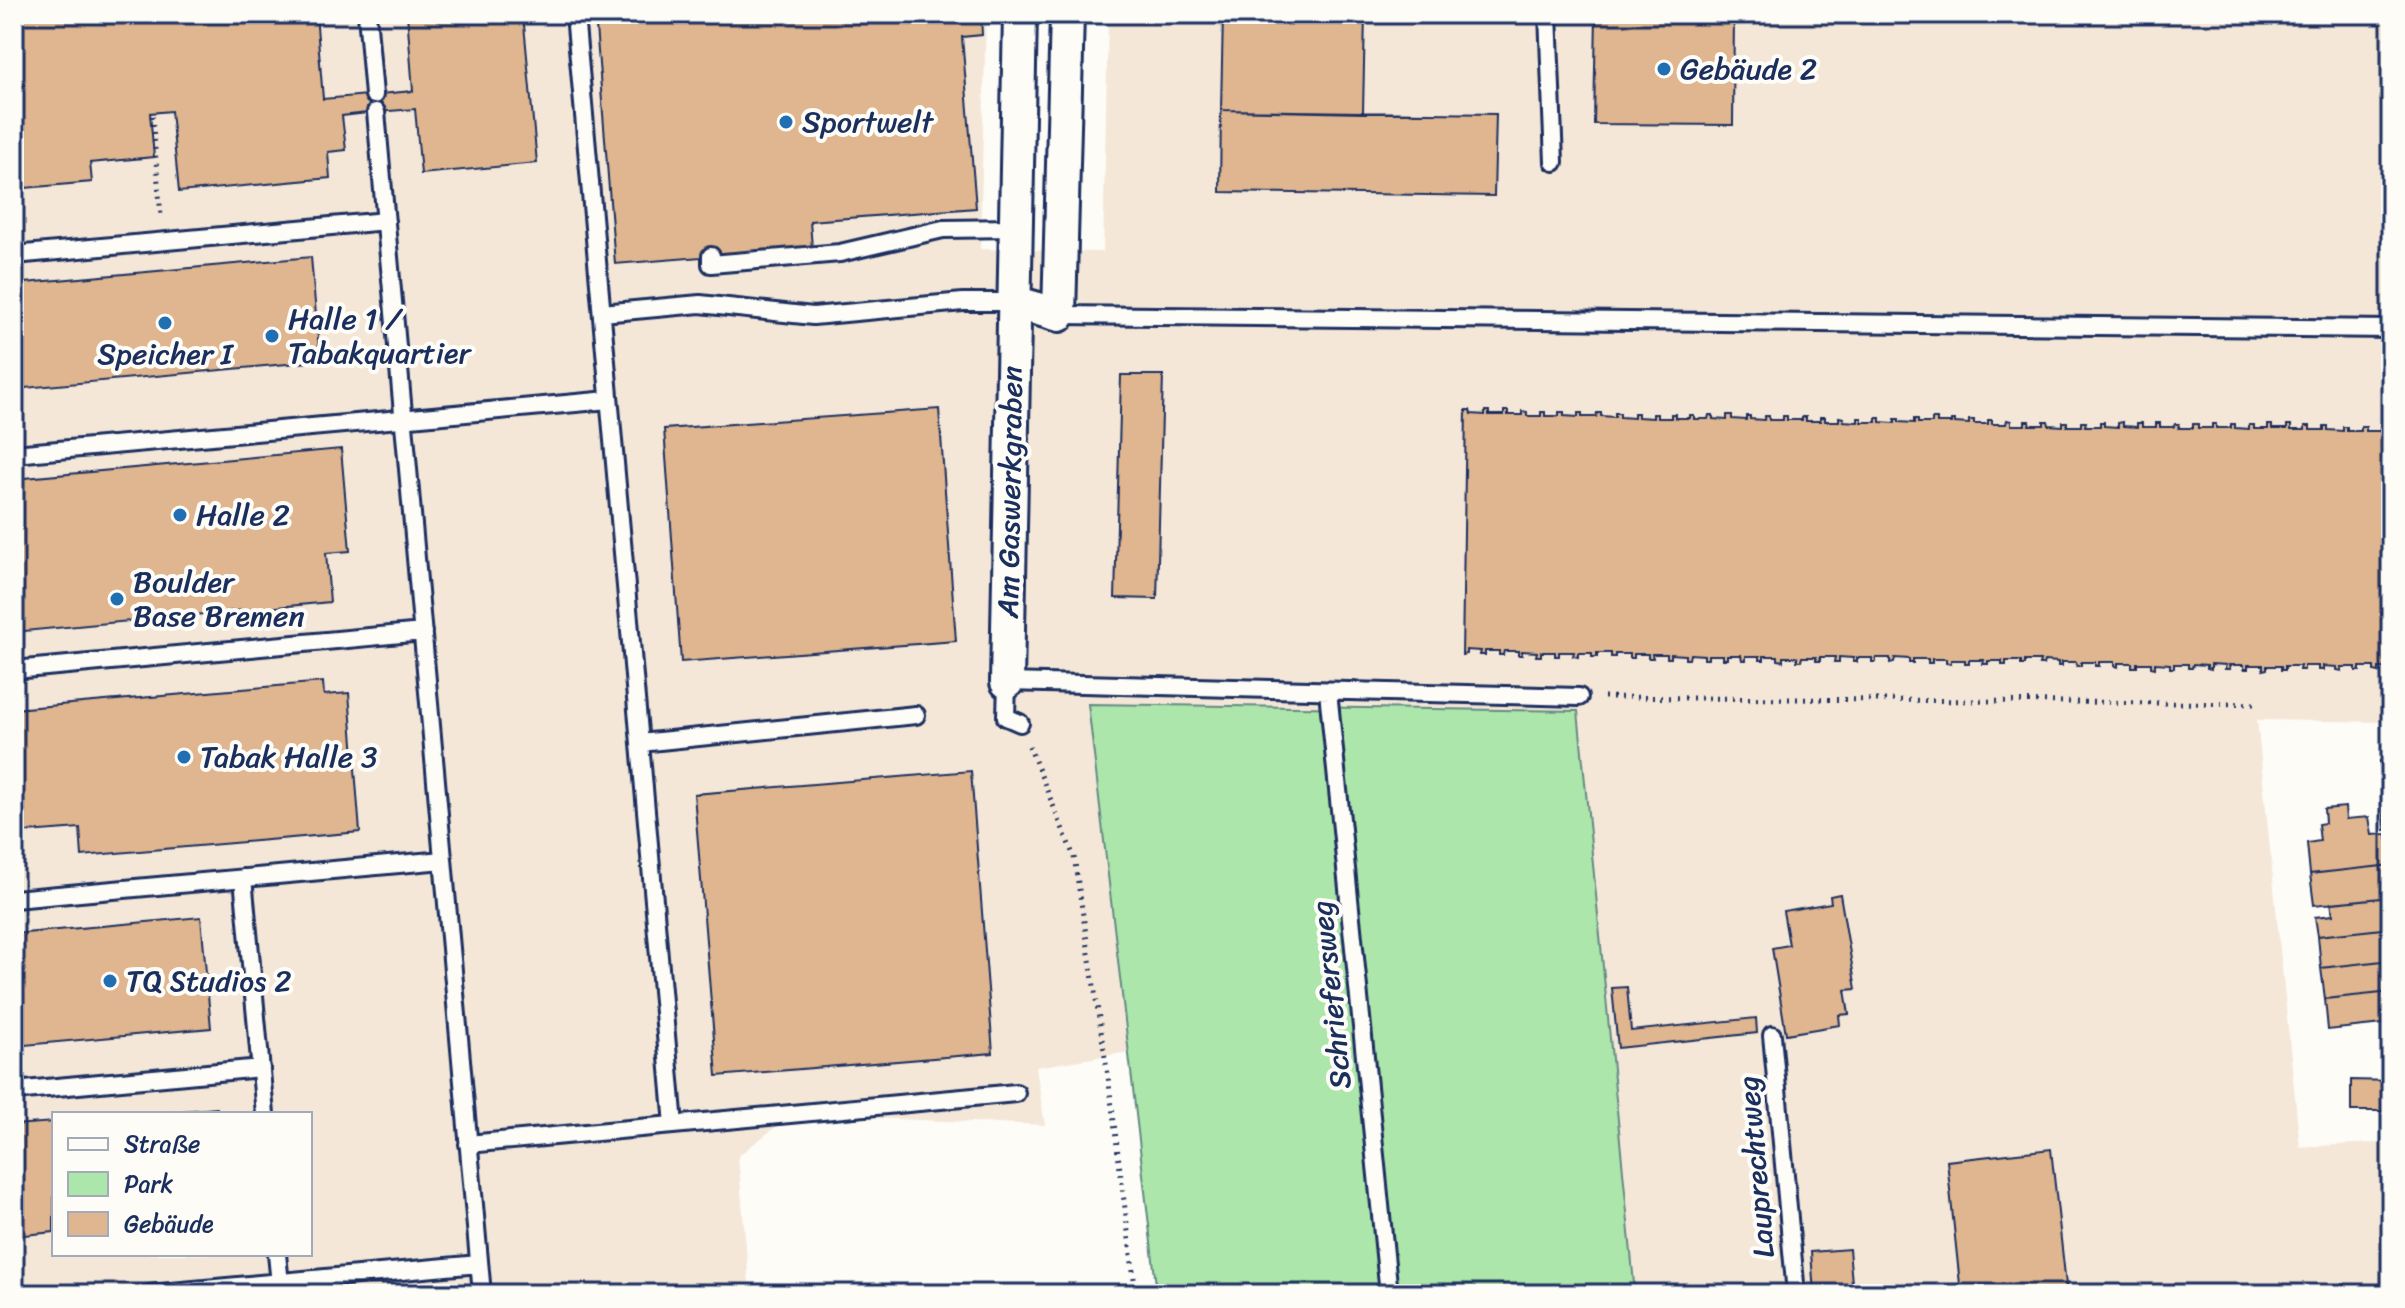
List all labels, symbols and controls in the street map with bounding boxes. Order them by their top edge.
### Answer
place label: Gebäude 2 [1680,42,1817,96]
marker: Gebäude 2 [1655,60,1673,78]
place label: Sportwelt [802,95,935,149]
marker: Sportwelt [777,113,795,131]
place label: Halle 1 / Tabakquartier [288,292,472,380]
marker: Speicher I [156,314,174,332]
place label: Speicher I [97,327,235,381]
marker: Halle 1 / Tabakquartier [263,327,281,345]
street label: Am Gaswerkgraben [981,365,1039,620]
place label: Halle 2 [196,488,290,542]
marker: Halle 2 [171,506,189,524]
place label: Boulder Base Bremen [133,555,305,643]
marker: Boulder Base Bremen [108,590,126,608]
place label: Tabak Halle 3 [200,730,377,784]
marker: Tabak Halle 3 [175,748,193,766]
street label: Schriefersweg [1294,898,1368,1092]
place label: TQ Studios 2 [126,954,291,1008]
marker: TQ Studios 2 [101,972,119,990]
street label: Lauprechtweg [1721,1074,1791,1260]
legend [52,1112,312,1256]
text: Straße [124,1123,200,1165]
text: Park [124,1163,173,1205]
text: Gebäude [124,1203,214,1245]

